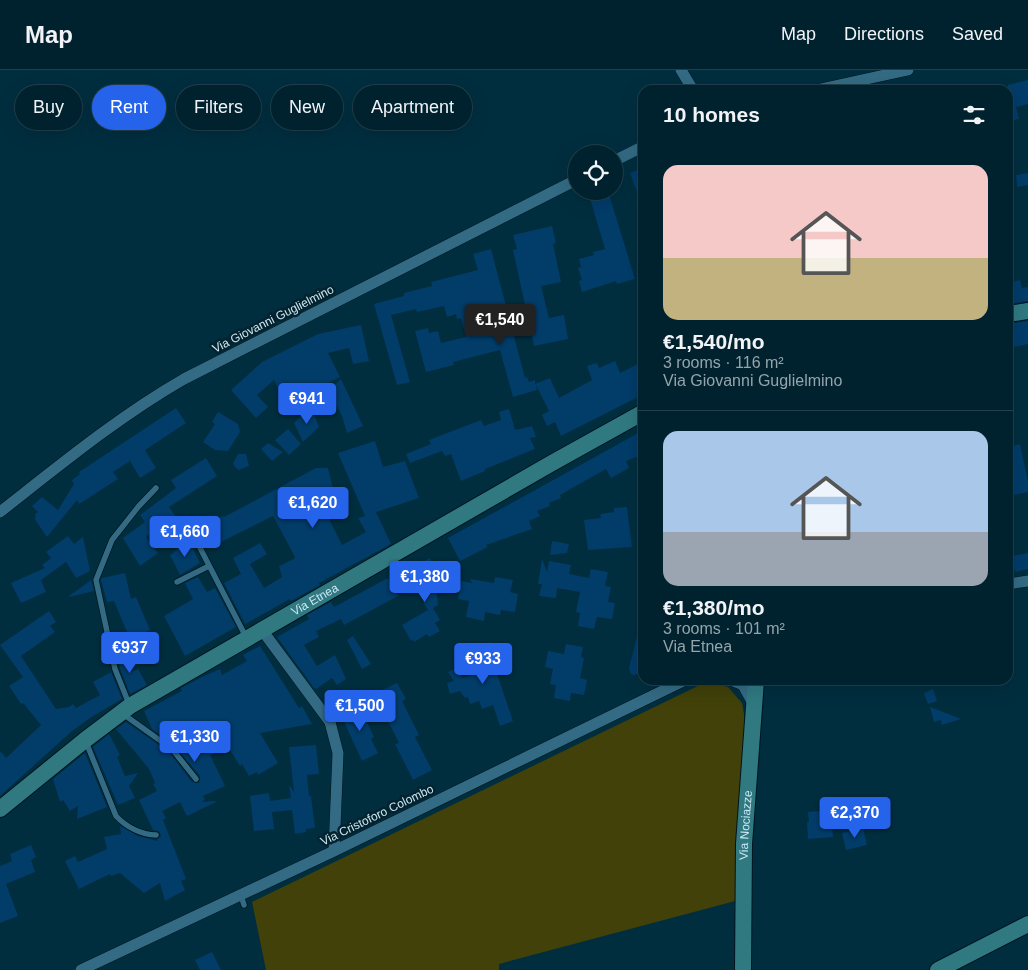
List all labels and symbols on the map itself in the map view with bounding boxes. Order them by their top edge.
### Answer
street label: Via Giovanni Guglielmino [210,282,336,356]
pin: €1,540 [459,304,541,346]
pin: €941 [277,382,337,425]
pin: €1,620 [272,486,354,529]
pin: €1,660 [144,516,226,558]
pin: €1,380 [384,560,466,603]
street label: Via Etnea [289,580,341,619]
pin: €937 [100,632,160,674]
pin: €933 [453,642,513,685]
pin: €1,500 [319,690,401,732]
pin: €1,330 [154,720,236,763]
street label: Via Cristoforo Colombo [318,781,436,848]
street label: Via Nociazze [737,789,755,860]
pin: €2,370 [814,796,896,839]

